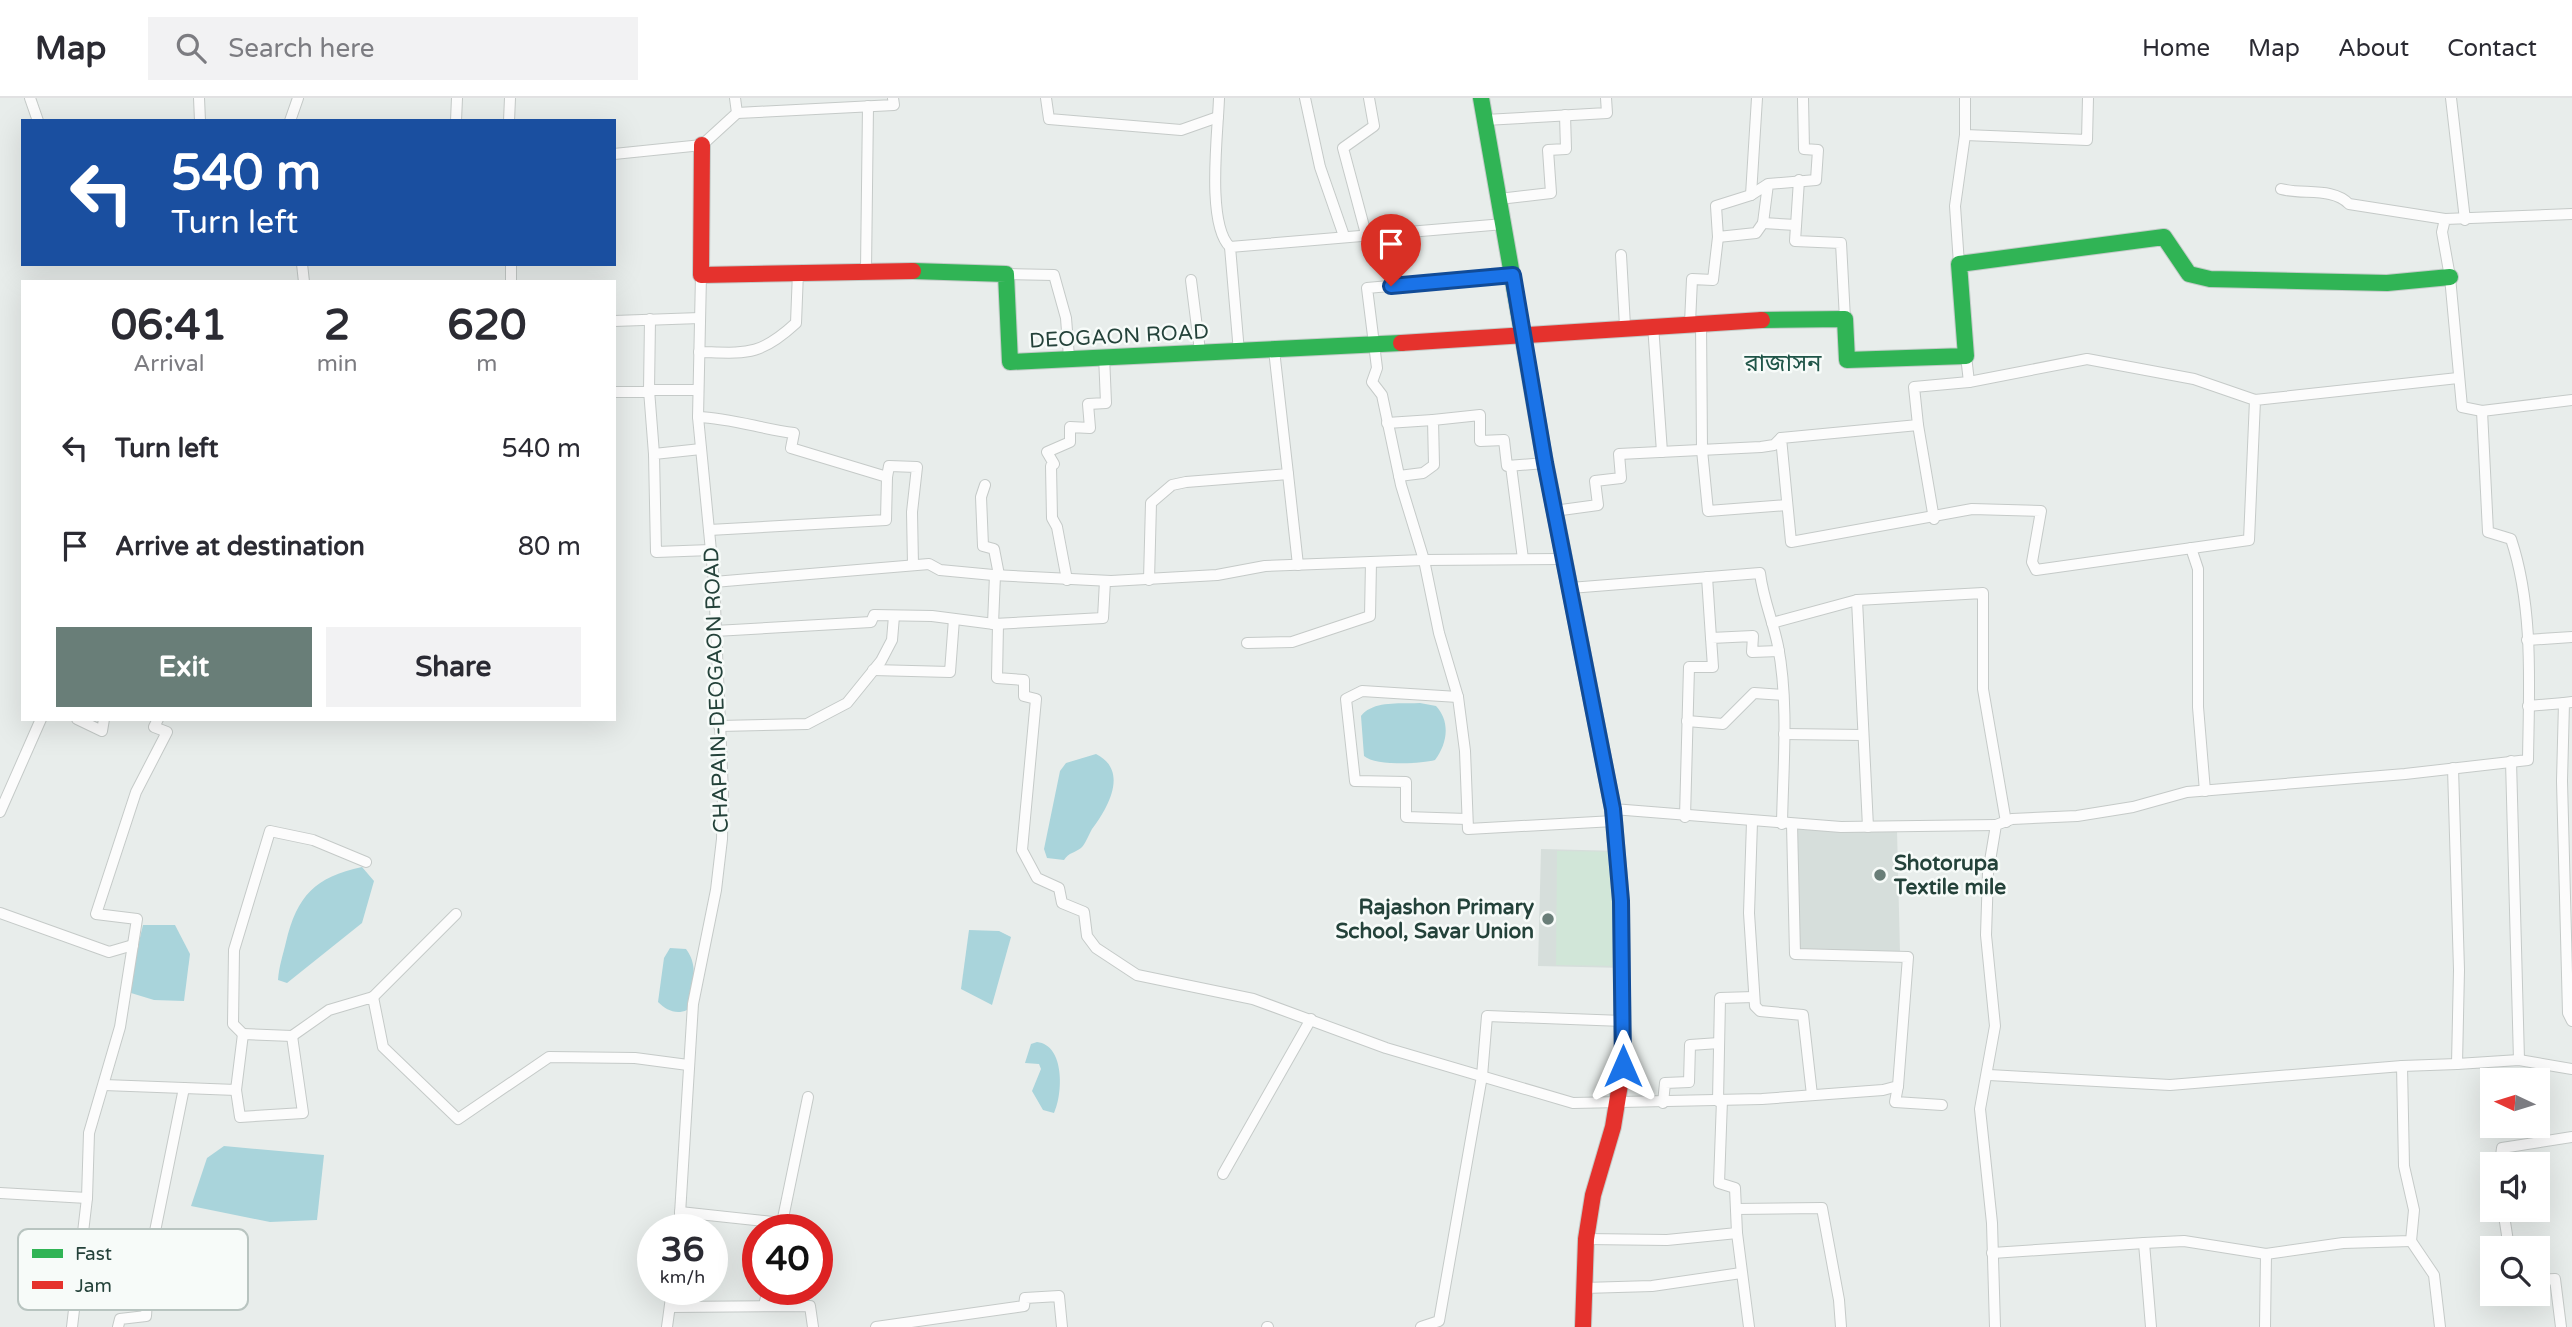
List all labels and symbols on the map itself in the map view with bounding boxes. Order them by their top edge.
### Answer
pin [1361,214,1421,286]
street label: DEOGAON ROAD [1029,319,1209,354]
district label: রাজাসন [1743,349,1822,378]
street label: CHAPAIN-DEOGAON ROAD [699,547,734,833]
place label: Shotorupa Textile mile [1893,851,2006,900]
marker: Shotorupa Textile mile [1872,867,1888,883]
place label: Rajashon Primary School, Savar Union [1335,895,1535,944]
marker: Rajashon Primary School, Savar Union [1540,911,1556,927]
position arrow [1586,1029,1660,1103]
north arrow [2480,1068,2550,1138]
speed limit sign: 40 [742,1214,833,1305]
legend [18,1229,248,1310]
text: Fast [75,1243,112,1265]
text: Jam [75,1275,112,1297]

